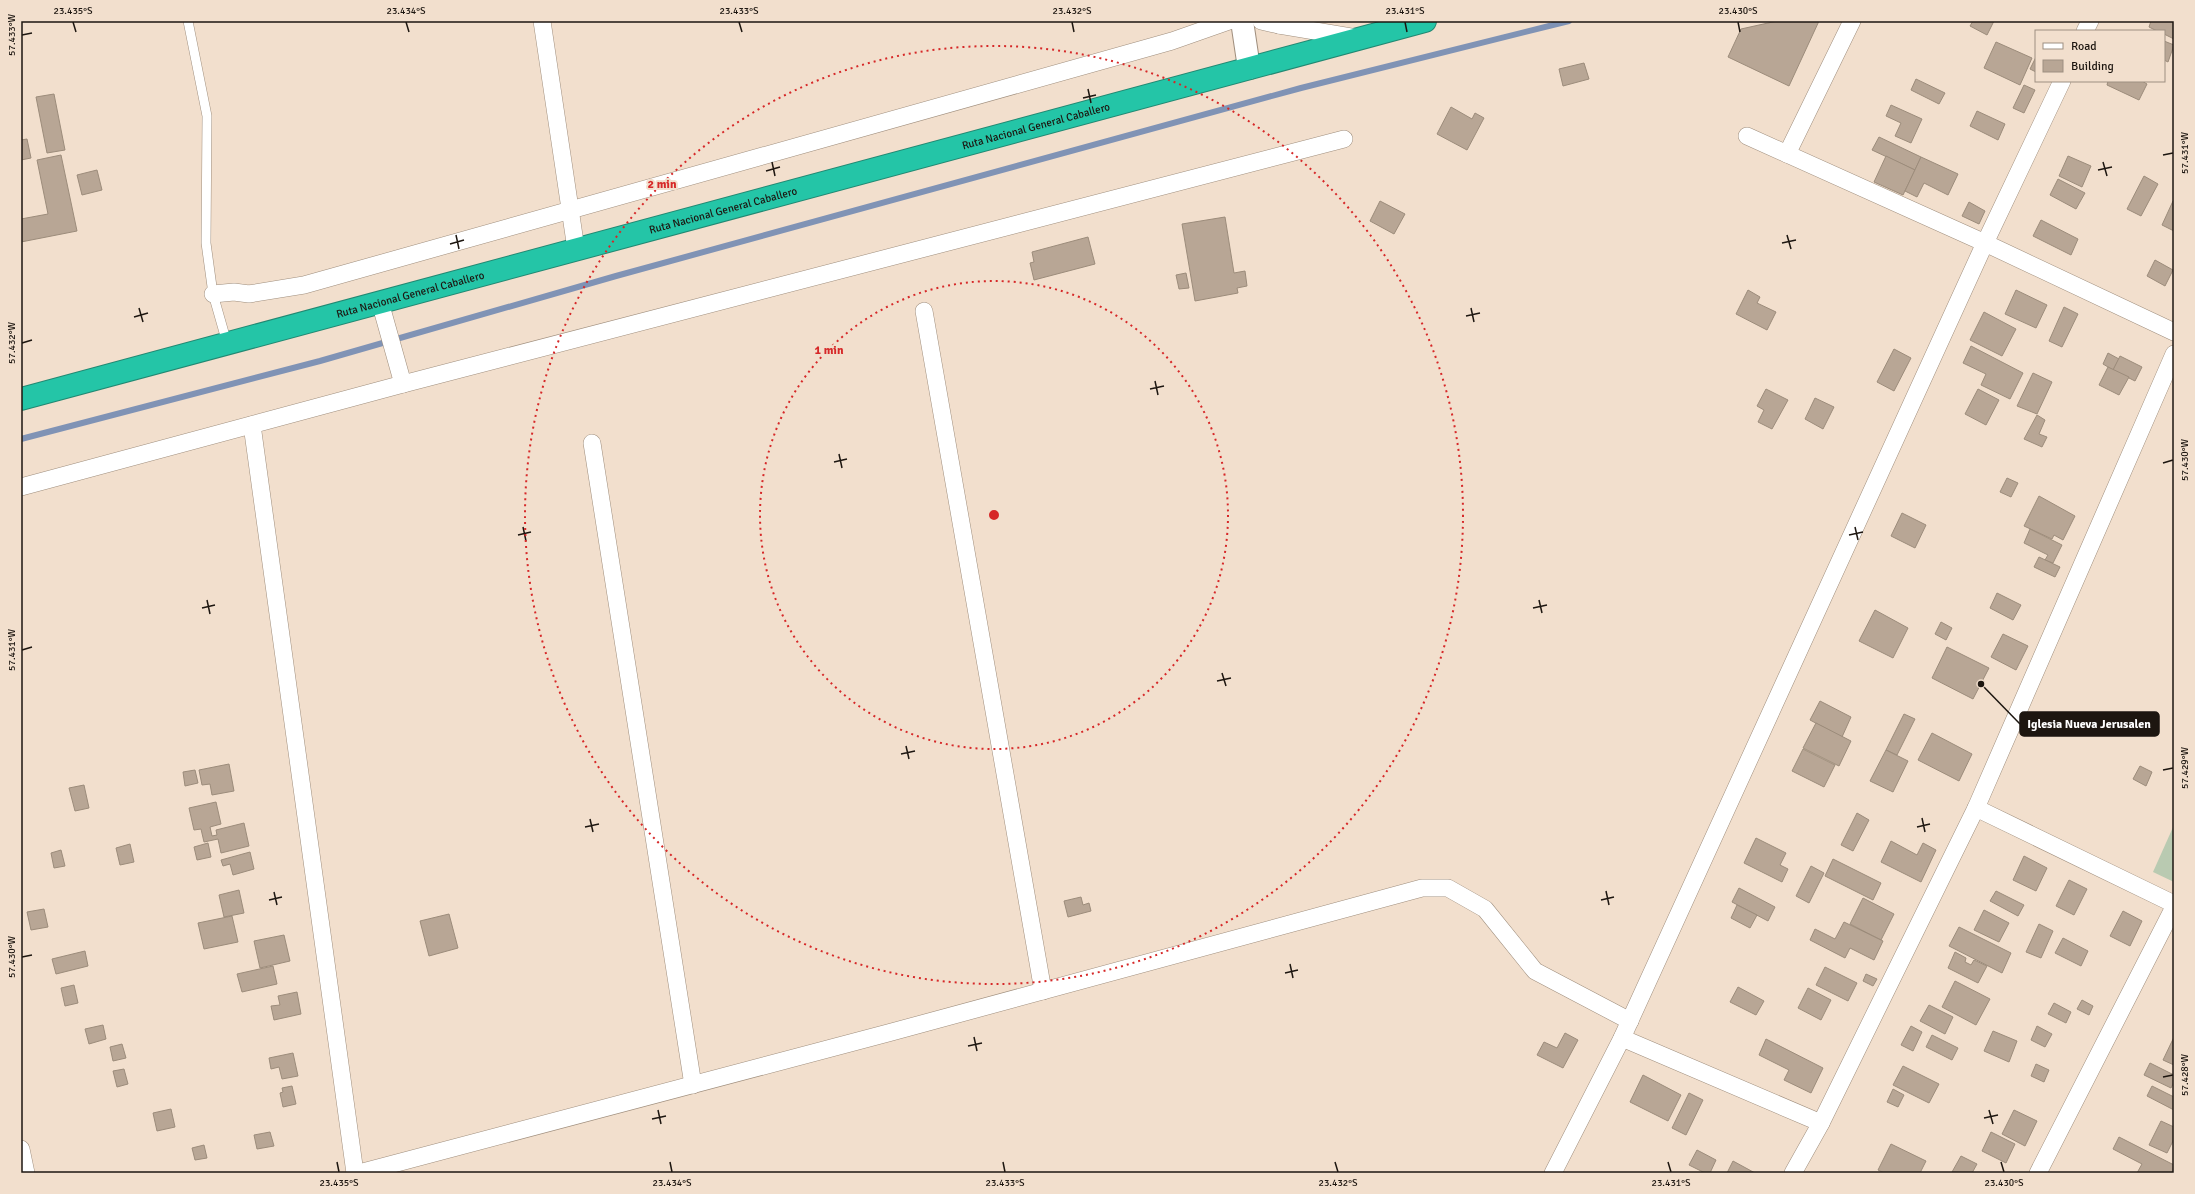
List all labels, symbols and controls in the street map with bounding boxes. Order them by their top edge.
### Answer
text: 23.435°S [54,5,93,17]
text: 23.434°S [387,5,426,17]
text: 23.433°S [720,5,759,17]
text: 23.432°S [1053,5,1092,17]
text: 23.431°S [1386,5,1425,17]
text: 23.430°S [1719,5,1758,17]
text: 57.433°W [6,14,18,56]
legend [2035,30,2165,82]
text: Road [2071,39,2097,54]
text: Building [2071,59,2114,74]
street label: Ruta Nacional General Caballero [960,100,1112,152]
text: 57.431°W [2179,132,2191,174]
text: 2 min [648,177,677,192]
street label: Ruta Nacional General Caballero [648,184,799,236]
street label: Ruta Nacional General Caballero [335,268,486,320]
text: 57.432°W [6,322,18,364]
text: 1 min [815,343,844,358]
text: 57.430°W [2179,439,2191,481]
centre of rings [987,508,1001,522]
text: 57.431°W [6,629,18,671]
callout: Iglesia Nueva Jerusalen [2020,712,2159,736]
text: Iglesia Nueva Jerusalen [2027,717,2151,732]
text: 57.429°W [2179,747,2191,789]
text: 57.430°W [6,936,18,978]
text: 57.428°W [2179,1054,2191,1096]
text: 23.435°S [320,1177,359,1189]
text: 23.434°S [653,1177,692,1189]
text: 23.433°S [986,1177,1025,1189]
text: 23.432°S [1319,1177,1358,1189]
text: 23.431°S [1652,1177,1691,1189]
text: 23.430°S [1985,1177,2024,1189]

